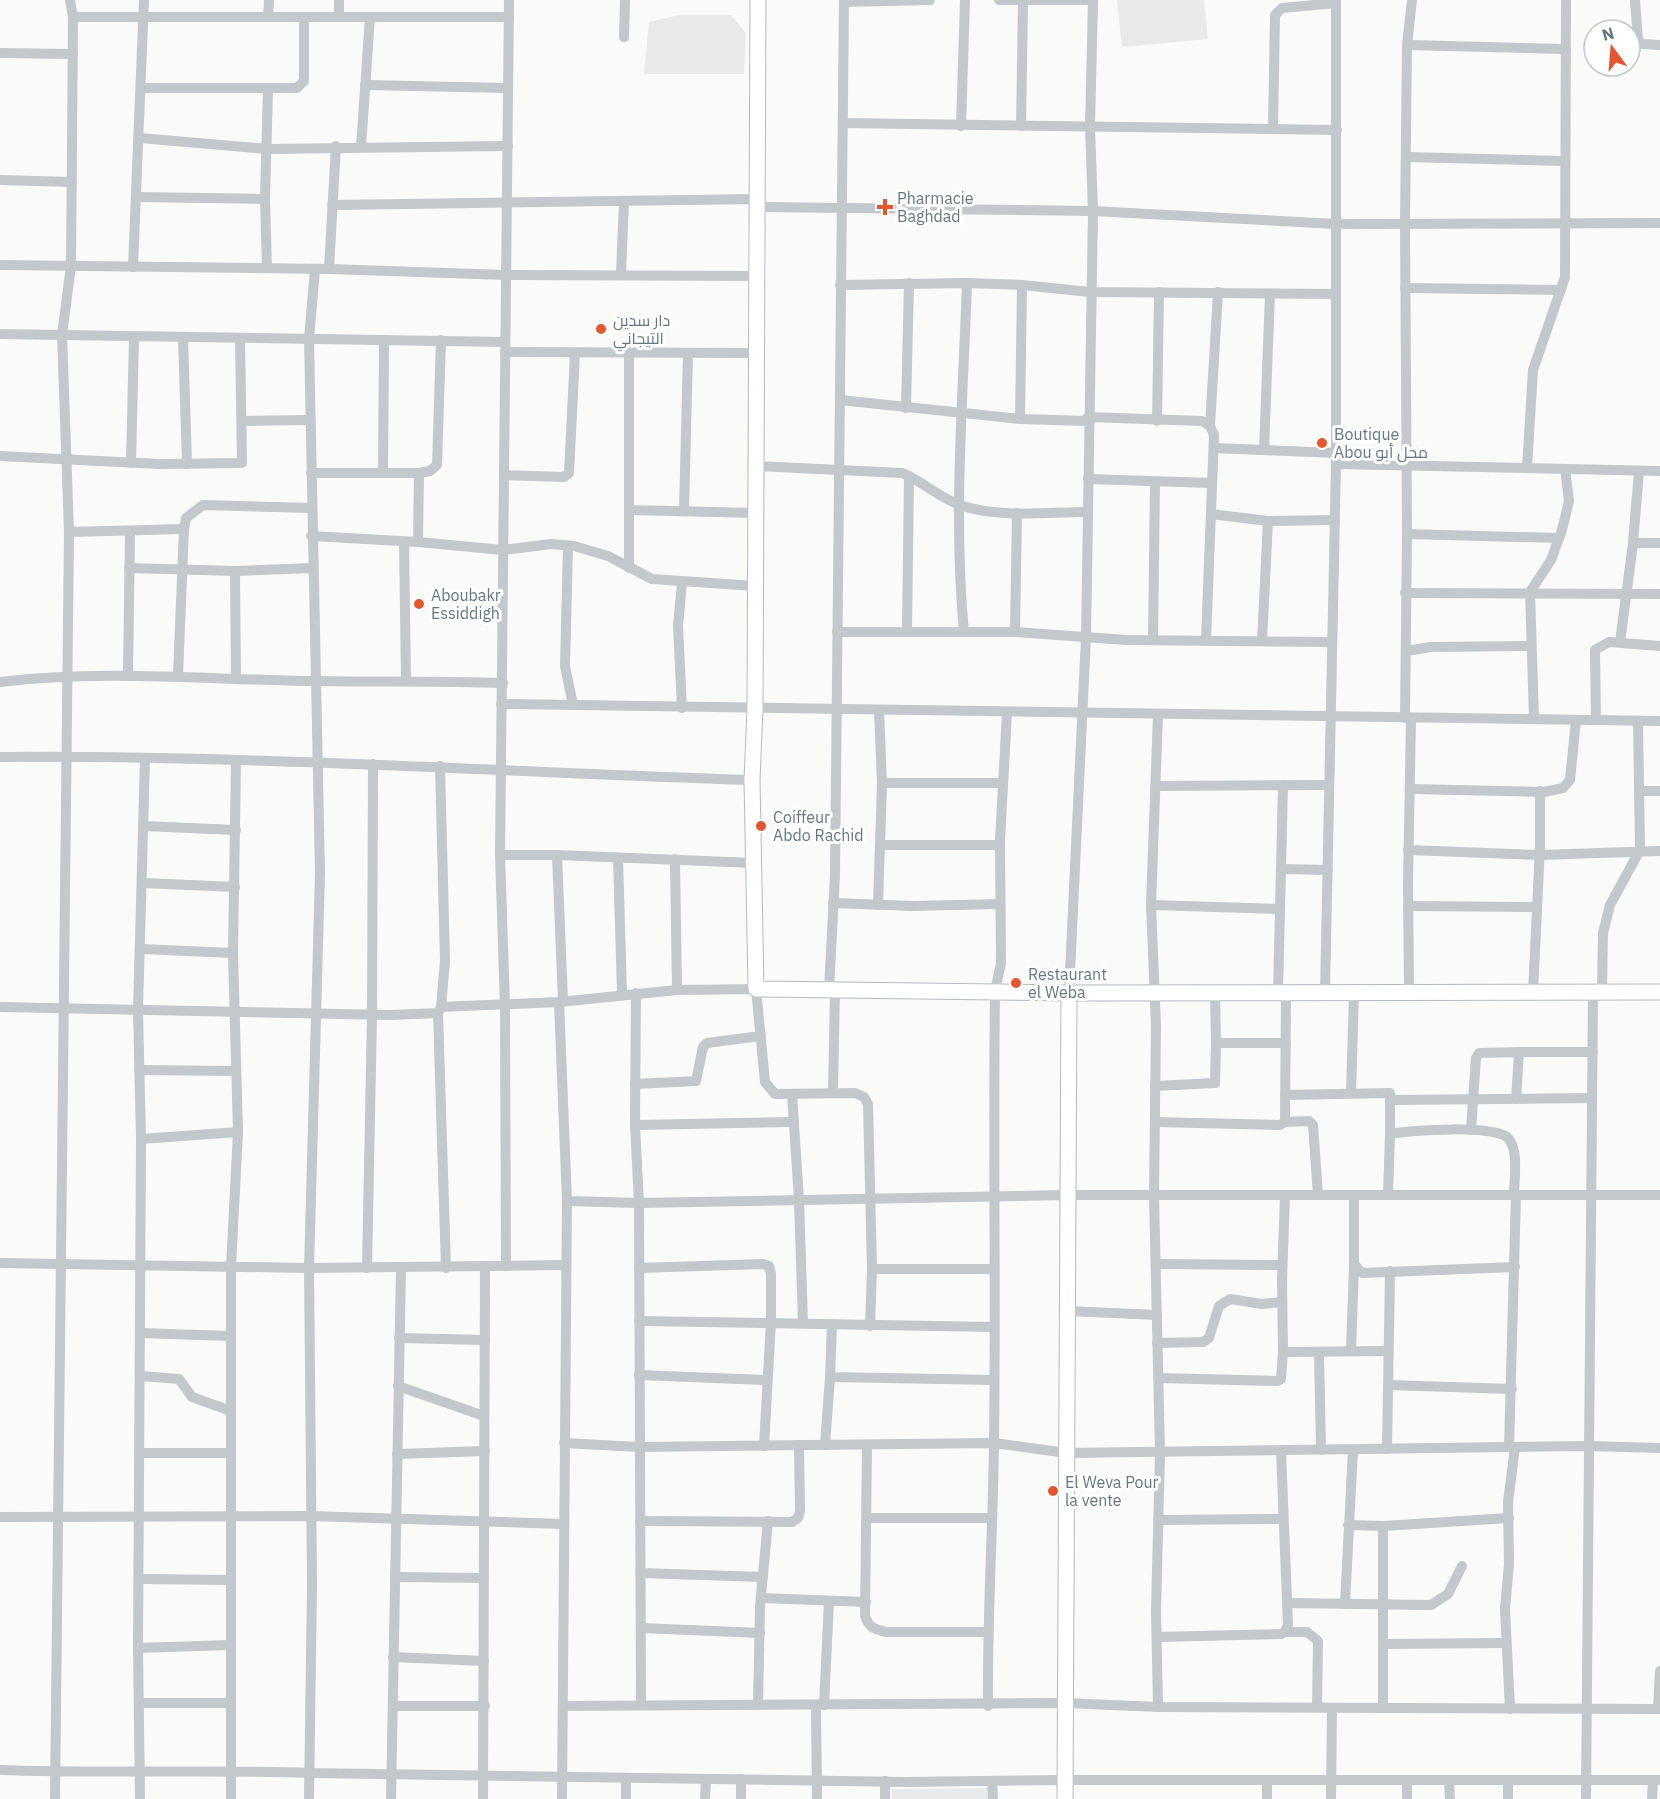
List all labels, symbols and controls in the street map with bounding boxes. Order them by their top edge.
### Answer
north arrow [1582,18,1642,78]
text: N [1600,22,1616,45]
place label: Pharmacie Baghdad [897,188,974,226]
marker: Pharmacie Baghdad [878,200,892,214]
place label: دار سدين التيجاني [613,310,670,352]
marker: دار سدين التيجاني [594,322,608,336]
place label: Boutique Abou محل أبو [1334,424,1428,463]
marker: Boutique Abou محل أبو [1315,436,1329,450]
place label: Aboubakr Essiddigh [431,585,501,623]
marker: Aboubakr Essiddigh [412,597,426,611]
place label: Coiffeur Abdo Rachid [773,807,864,845]
marker: Coiffeur Abdo Rachid [754,819,768,833]
place label: Restaurant el Weba [1028,964,1107,1002]
marker: Restaurant el Weba [1009,976,1023,990]
place label: El Weva Pour la vente [1065,1472,1159,1510]
marker: El Weva Pour la vente [1046,1484,1060,1498]

